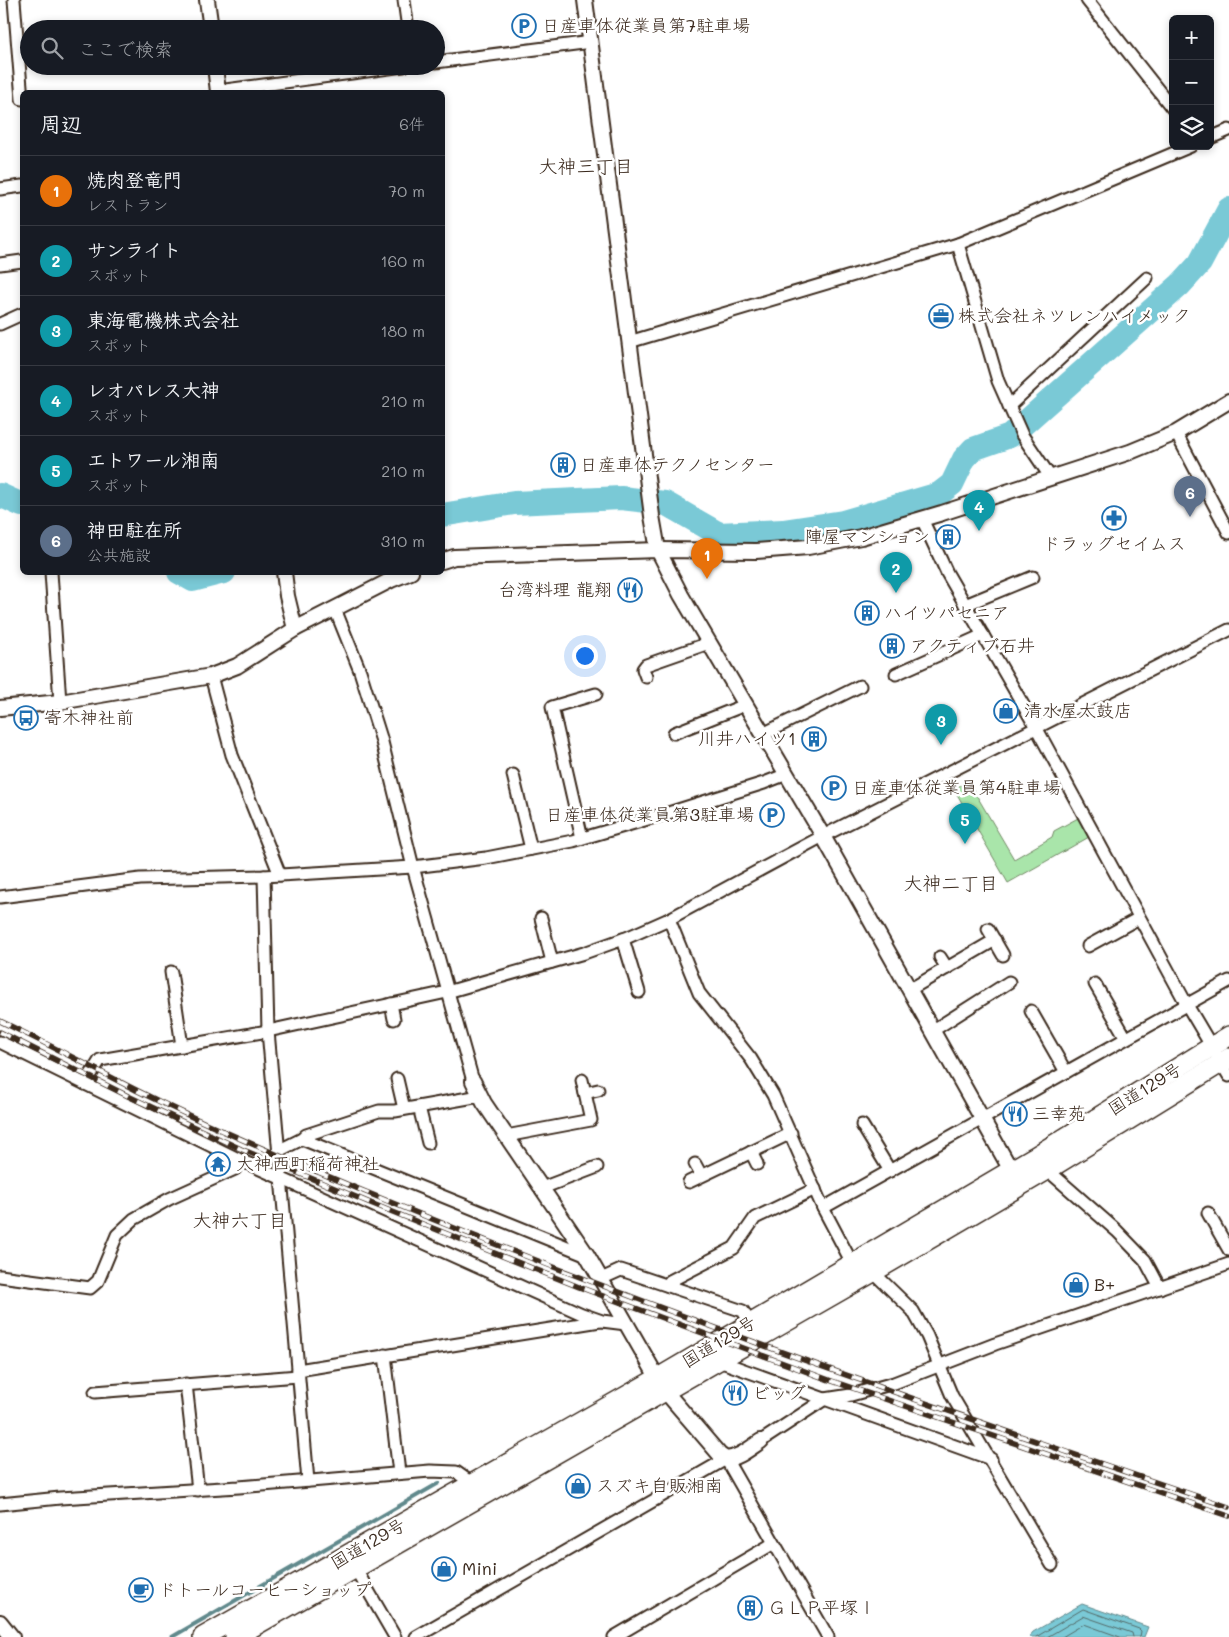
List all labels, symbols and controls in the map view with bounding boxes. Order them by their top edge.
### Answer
parking icon: 日産車体従業員第7駐車場 [511,13,537,39]
place label: 日産車体従業員第7駐車場 [542,13,750,37]
map controls [1169,15,1214,150]
button: + [1169,15,1214,60]
search box [20,20,445,75]
icon: search [38,34,66,62]
text: ここで検索 [78,36,173,61]
button: − [1169,60,1214,105]
button: layers [1169,105,1214,150]
text: 周辺 [40,110,82,137]
text: 6件 [399,113,425,134]
district label: 大神三丁目 [538,153,634,178]
text: 焼肉登竜門 [87,167,182,192]
text: 1 [52,180,60,201]
text: 70 m [388,180,425,201]
text: レストラン [87,194,168,215]
text: サンライト [87,237,182,262]
text: 2 [52,250,60,271]
text: 160 m [380,250,425,271]
text: スポット [87,264,151,285]
office icon: 株式会社ネツレンハイメック [928,303,954,329]
place label: 株式会社ネツレンハイメック [958,303,1191,327]
text: 東海電機株式会社 [87,307,239,332]
text: 3 [51,320,61,341]
text: 180 m [380,320,425,341]
text: スポット [87,334,151,355]
text: レオパレス大神 [87,377,220,402]
text: 4 [51,390,61,411]
text: 210 m [381,390,425,411]
text: スポット [87,404,151,425]
text: エトワール湘南 [87,447,219,472]
building icon: 日産車体テクノセンター [550,452,576,478]
place label: 日産車体テクノセンター [580,452,775,476]
text: 5 [51,460,61,481]
text: 210 m [381,460,425,481]
text: スポット [87,474,151,495]
pin: 6 [1174,476,1206,517]
pin: 4 [963,490,995,531]
pharmacy icon: ドラッグセイムス [1101,505,1127,531]
text: 神田駐在所 [87,517,182,542]
place label: 陣屋マンション [805,524,930,548]
building icon: 陣屋マンション [935,524,961,550]
text: 6 [51,530,61,551]
text: 310 m [381,530,425,551]
place label: ドラッグセイムス [1042,531,1186,555]
pin: 1 [691,538,723,579]
text: 公共施設 [87,544,151,565]
pin: 2 [880,552,912,593]
place label: 台湾料理 龍翔 [498,577,612,601]
restaurant icon: 台湾料理 龍翔 [617,577,643,603]
building icon: ハイツパセニア [854,600,880,626]
place label: ハイツパセニア [884,600,1010,624]
building icon: アクティブ石井 [879,633,905,659]
place label: アクティブ石井 [910,633,1035,657]
your location [572,643,598,669]
shop icon: 清水屋太鼓店 [993,698,1019,724]
place label: 清水屋太鼓店 [1024,698,1132,722]
pin: 3 [925,704,957,745]
bus stop icon: 寄木神社前 [13,705,39,731]
place label: 寄木神社前 [44,705,134,729]
place label: 川井ハイツ1 [698,726,796,750]
building icon: 川井ハイツ1 [801,726,827,752]
parking icon: 日産車体従業員第4駐車場 [821,775,847,801]
place label: 日産車体従業員第4駐車場 [852,775,1061,799]
place label: 日産車体従業員第3駐車場 [545,802,754,826]
parking icon: 日産車体従業員第3駐車場 [759,802,785,828]
pin: 5 [949,803,981,844]
district label: 大神二丁目 [903,870,999,895]
street label: 国道129号 [1103,1056,1186,1120]
restaurant icon: 三幸苑 [1002,1101,1028,1127]
place label: 三幸苑 [1032,1101,1086,1125]
temple icon: 大神西町稲荷神社 [205,1151,231,1177]
place label: 大神西町稲荷神社 [236,1151,380,1175]
district label: 大神六丁目 [192,1207,288,1232]
shop icon: B+ [1063,1272,1089,1298]
place label: B+ [1094,1272,1115,1296]
street label: 国道129号 [677,1310,760,1373]
restaurant icon: ビッグ [722,1380,748,1406]
place label: ビッグ [752,1380,806,1404]
shop icon: スズキ自販湘南 [565,1473,591,1499]
place label: スズキ自販湘南 [596,1473,723,1497]
street label: 国道129号 [326,1512,409,1574]
shop icon: Mini [431,1556,457,1582]
place label: Mini [462,1556,497,1580]
cafe icon: ドトールコーヒーショップ [128,1577,154,1603]
place label: ドトールコーヒーショップ [158,1577,371,1601]
building icon: ＧＬＰ平塚Ⅰ [737,1595,763,1621]
place label: ＧＬＰ平塚Ⅰ [768,1595,876,1619]

